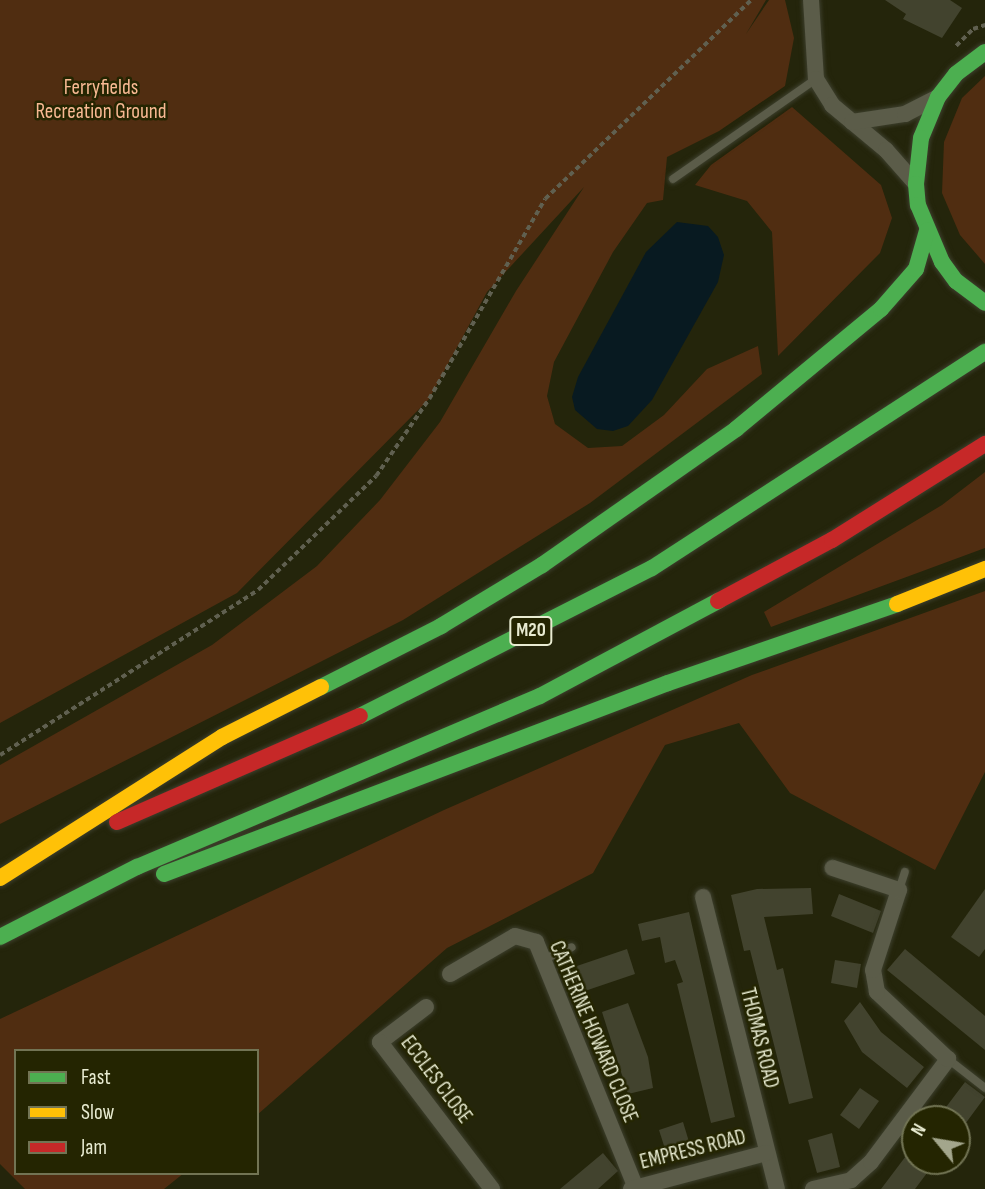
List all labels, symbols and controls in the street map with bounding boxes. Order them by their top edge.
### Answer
park label: Ferryfields Recreation Ground [35,75,167,125]
road number: M20 [508,616,554,646]
street label: CATHERINE HOWARD CLOSE [543,937,643,1127]
street label: THOMAS ROAD [734,985,784,1091]
street label: ECCLES CLOSE [395,1031,477,1129]
legend [14,1049,259,1175]
text: Fast [81,1065,111,1090]
text: Slow [81,1100,114,1125]
north arrow [901,1105,971,1175]
text: N [907,1120,932,1140]
street label: EMPRESS ROAD [637,1125,749,1175]
text: Jam [81,1135,107,1160]

